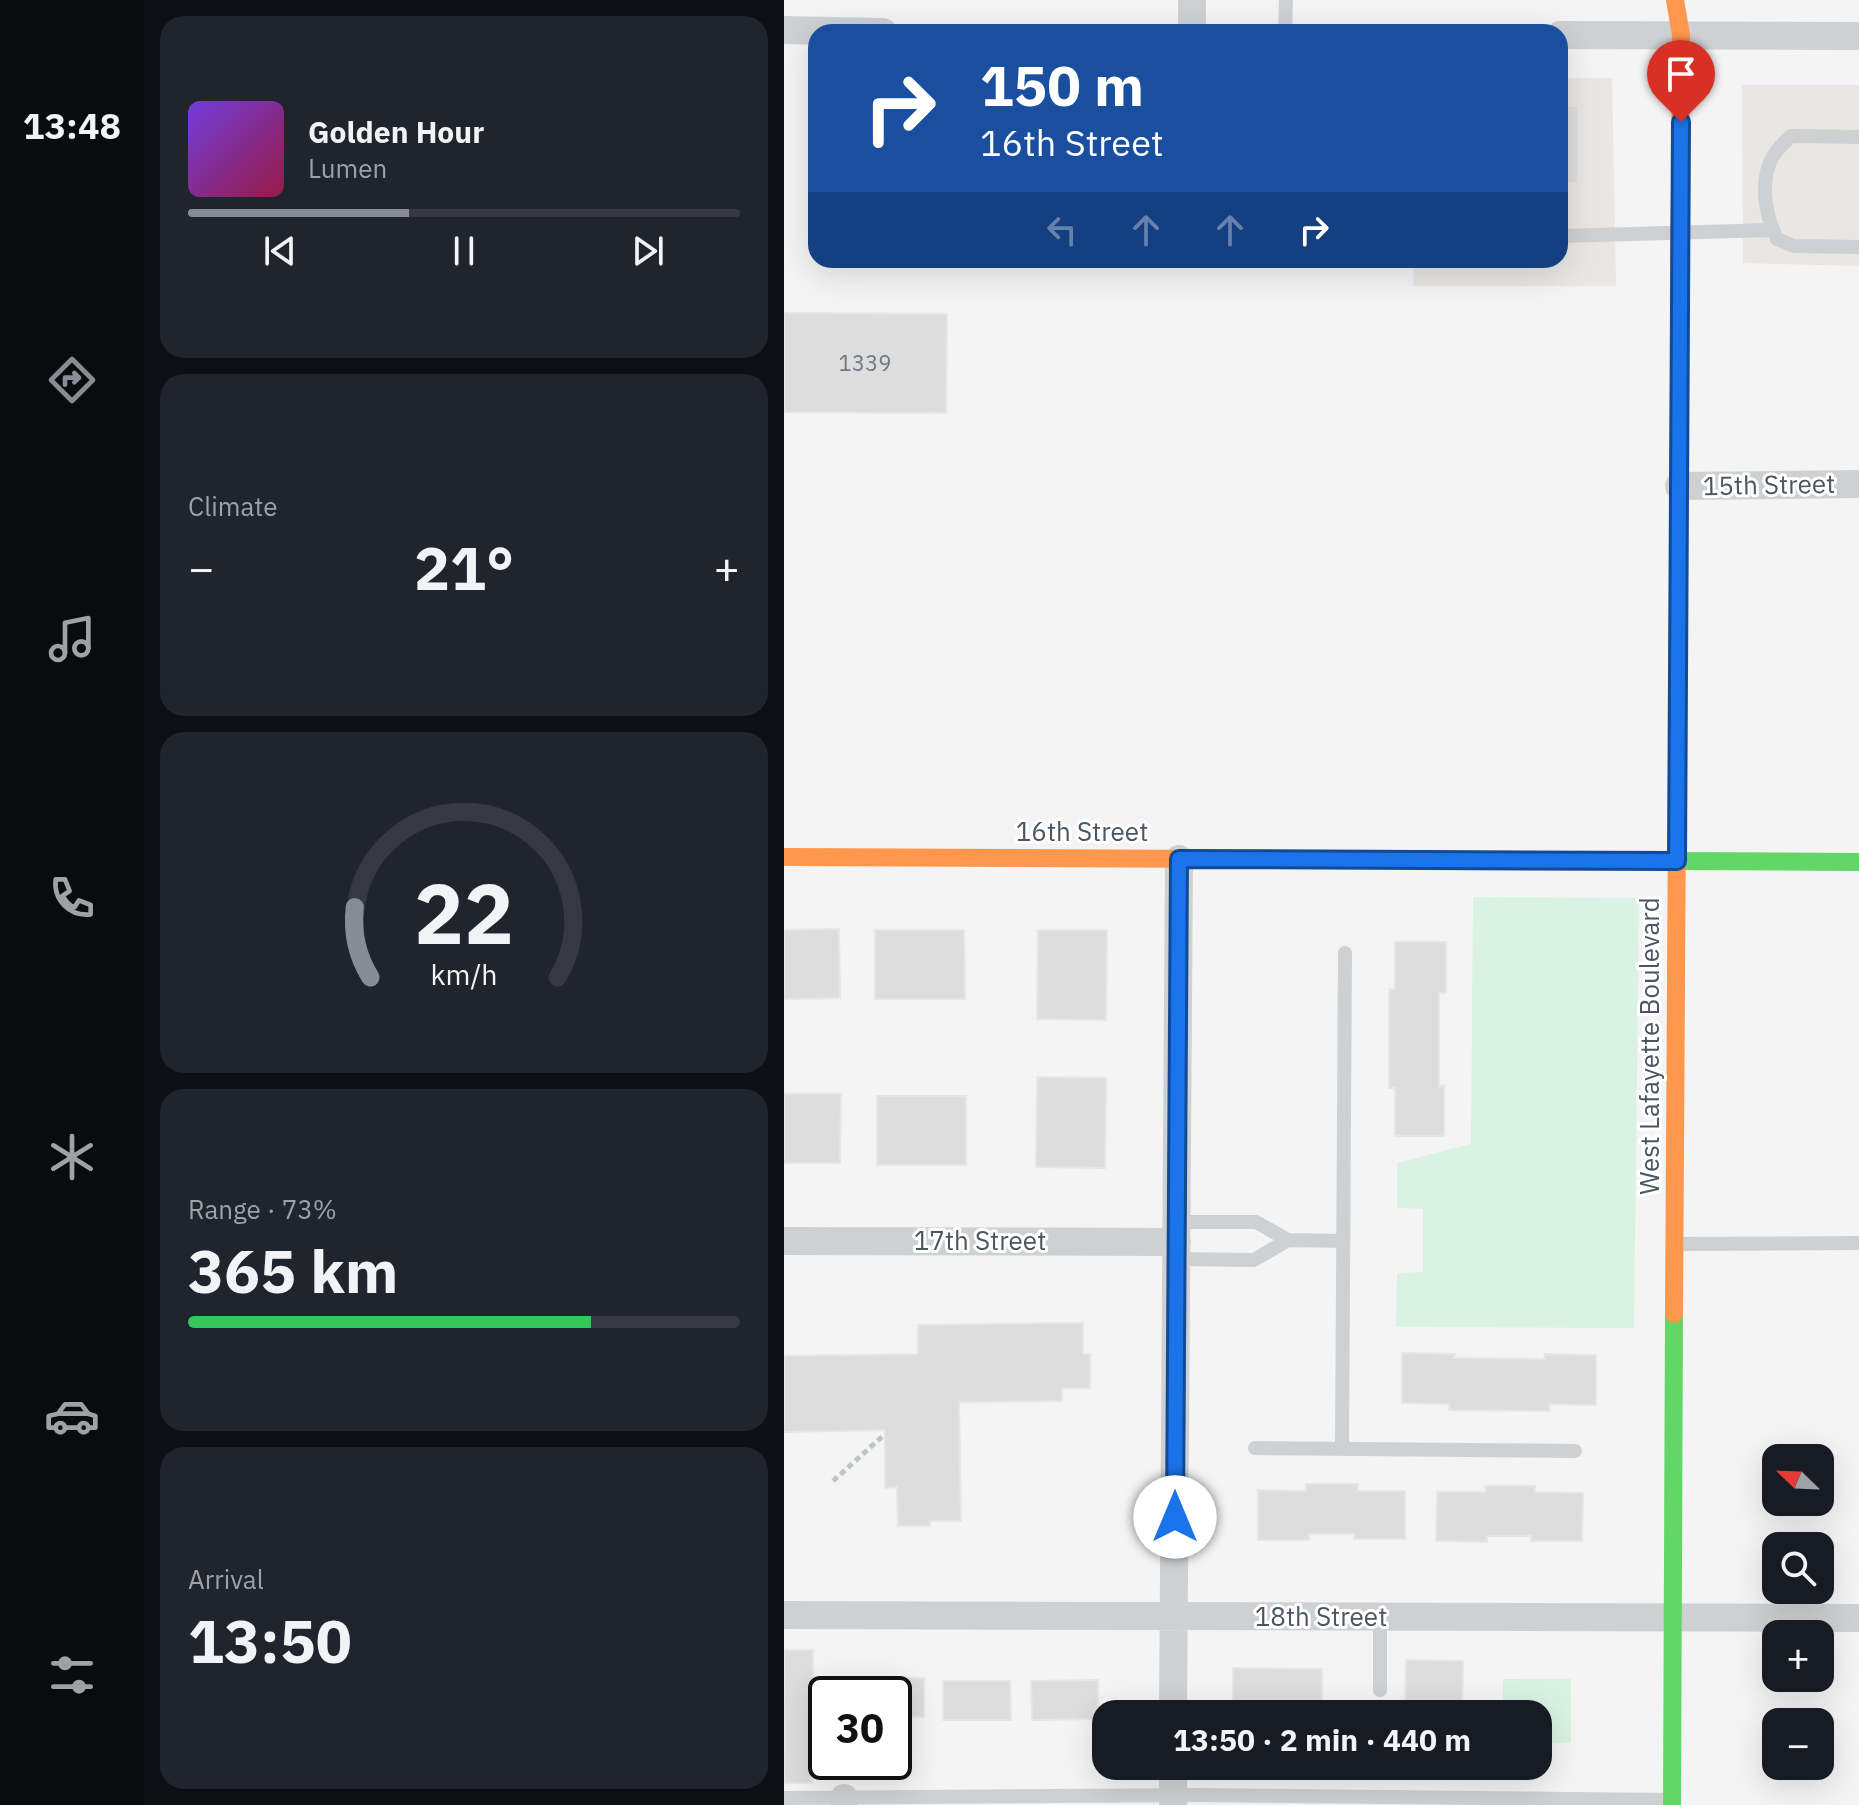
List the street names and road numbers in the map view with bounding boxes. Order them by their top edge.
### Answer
street label: 15th Street [1702,466,1836,502]
street label: 16th Street [1016,814,1148,848]
street label: West Lafayette Boulevard [1632,897,1666,1195]
street label: 17th Street [914,1223,1046,1257]
street label: 18th Street [1255,1599,1387,1633]

